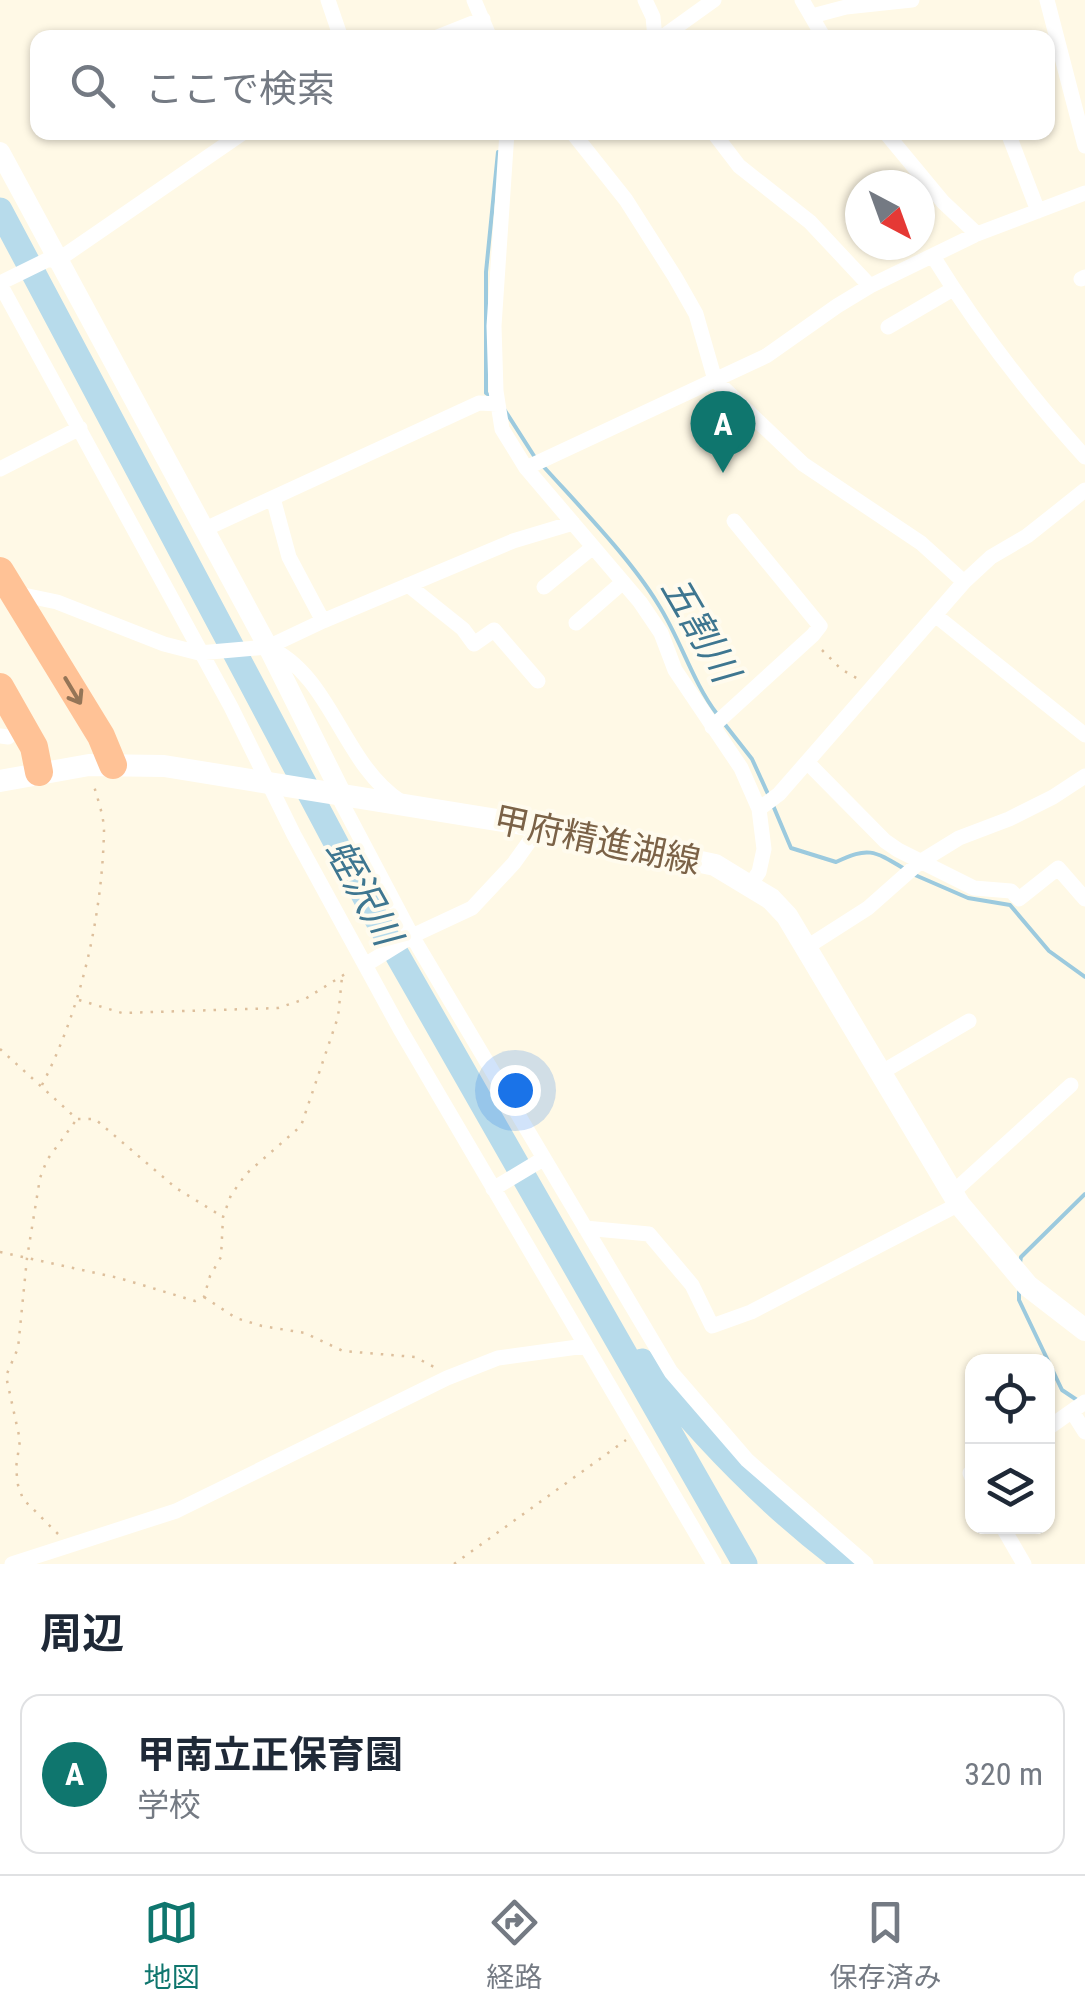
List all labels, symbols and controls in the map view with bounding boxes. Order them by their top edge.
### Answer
search box [30,30,1055,140]
icon: search [65,58,120,113]
text: ここで検索 [145,67,335,111]
north arrow [845,170,935,260]
pin: A [690,390,756,473]
water label: 五割川 [652,569,750,693]
one-way arrow [63,676,83,705]
street label: 甲府精進湖線 [490,799,704,883]
water label: 蛭沢川 [316,831,412,956]
your location [490,1065,541,1116]
map controls [965,1354,1055,1534]
button: locate [965,1354,1055,1444]
button: layers [965,1444,1055,1534]
text: 周辺 [40,1609,124,1658]
text: 甲南立正保育園 [137,1733,403,1777]
text: A [65,1755,84,1793]
text: 320 m [964,1755,1043,1793]
text: 学校 [137,1786,201,1824]
tab: 地図 [143,1895,200,1995]
tab: 経路 [486,1895,543,1995]
tab: 保存済み [829,1895,942,1995]

